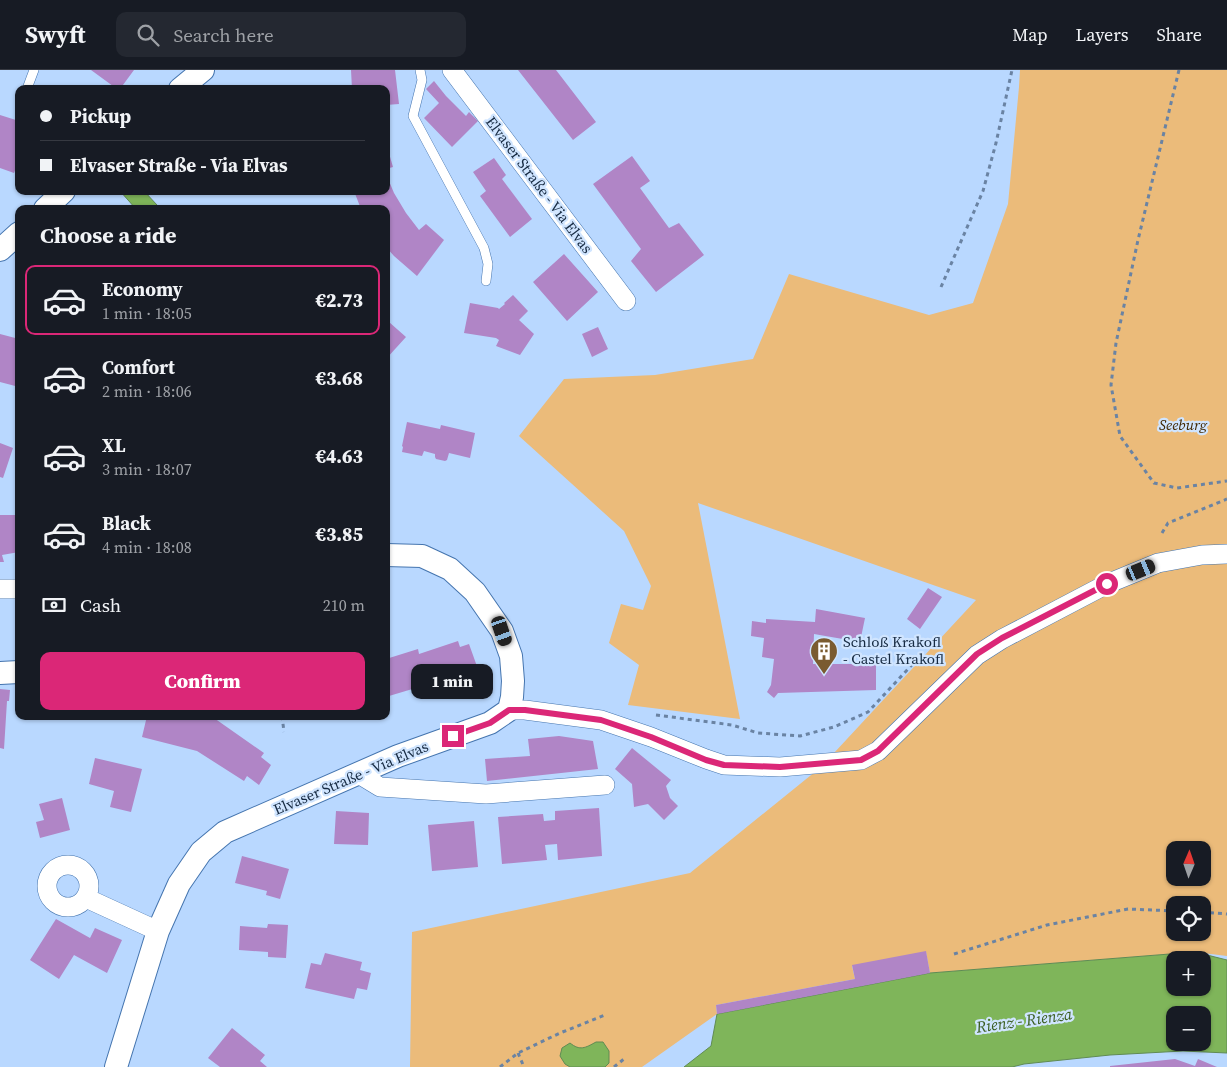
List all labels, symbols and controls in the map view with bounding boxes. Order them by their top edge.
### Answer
search box [116,12,466,57]
text: Swyft [25,18,86,51]
icon: search [134,21,162,49]
text: Search here [174,22,274,48]
text: Map [1012,22,1047,47]
text: Layers [1075,22,1128,47]
text: Share [1156,22,1202,47]
text: Pickup [70,103,131,129]
street label: Elvaser Straße - Via Elvas [481,112,598,257]
text: Elvaser Straße - Via Elvas [70,152,288,178]
text: Choose a ride [40,220,177,250]
text: Economy [102,276,183,302]
icon: car [42,278,87,323]
text: €2.73 [315,287,363,313]
text: 1 min · 18:05 [102,302,192,324]
text: Comfort [102,354,175,380]
icon: car [42,356,87,401]
text: €3.68 [315,365,363,391]
text: 2 min · 18:06 [102,380,192,402]
park label: Seeburg [1159,414,1208,435]
text: XL [102,432,125,458]
icon: car [42,434,87,479]
text: €4.63 [315,443,363,469]
text: 3 min · 18:07 [102,458,192,480]
text: Black [102,510,151,536]
icon: car [42,512,87,557]
text: €3.85 [315,521,363,547]
text: 4 min · 18:08 [102,536,192,558]
car [1124,557,1157,583]
route start [1096,573,1118,595]
icon: cash [40,591,68,619]
text: Cash [80,592,121,618]
text: 210 m [323,594,365,616]
car [490,614,513,648]
place label: Schloß Krakofl - Castel Krakofl [843,631,944,669]
building icon: Schloß Krakofl - Castel Krakofl [809,636,839,675]
button: Confirm [40,652,365,710]
callout: 1 min [412,664,494,698]
text: 1 min [431,670,473,692]
route end [442,725,464,747]
street label: Elvaser Straße - Via Elvas [270,735,432,820]
north arrow [1166,841,1211,886]
map controls [1166,841,1211,1051]
button: locate [1166,896,1211,941]
button: + [1166,951,1211,996]
water label: Rienz - Rienza [974,1002,1074,1038]
button: − [1166,1006,1211,1051]

